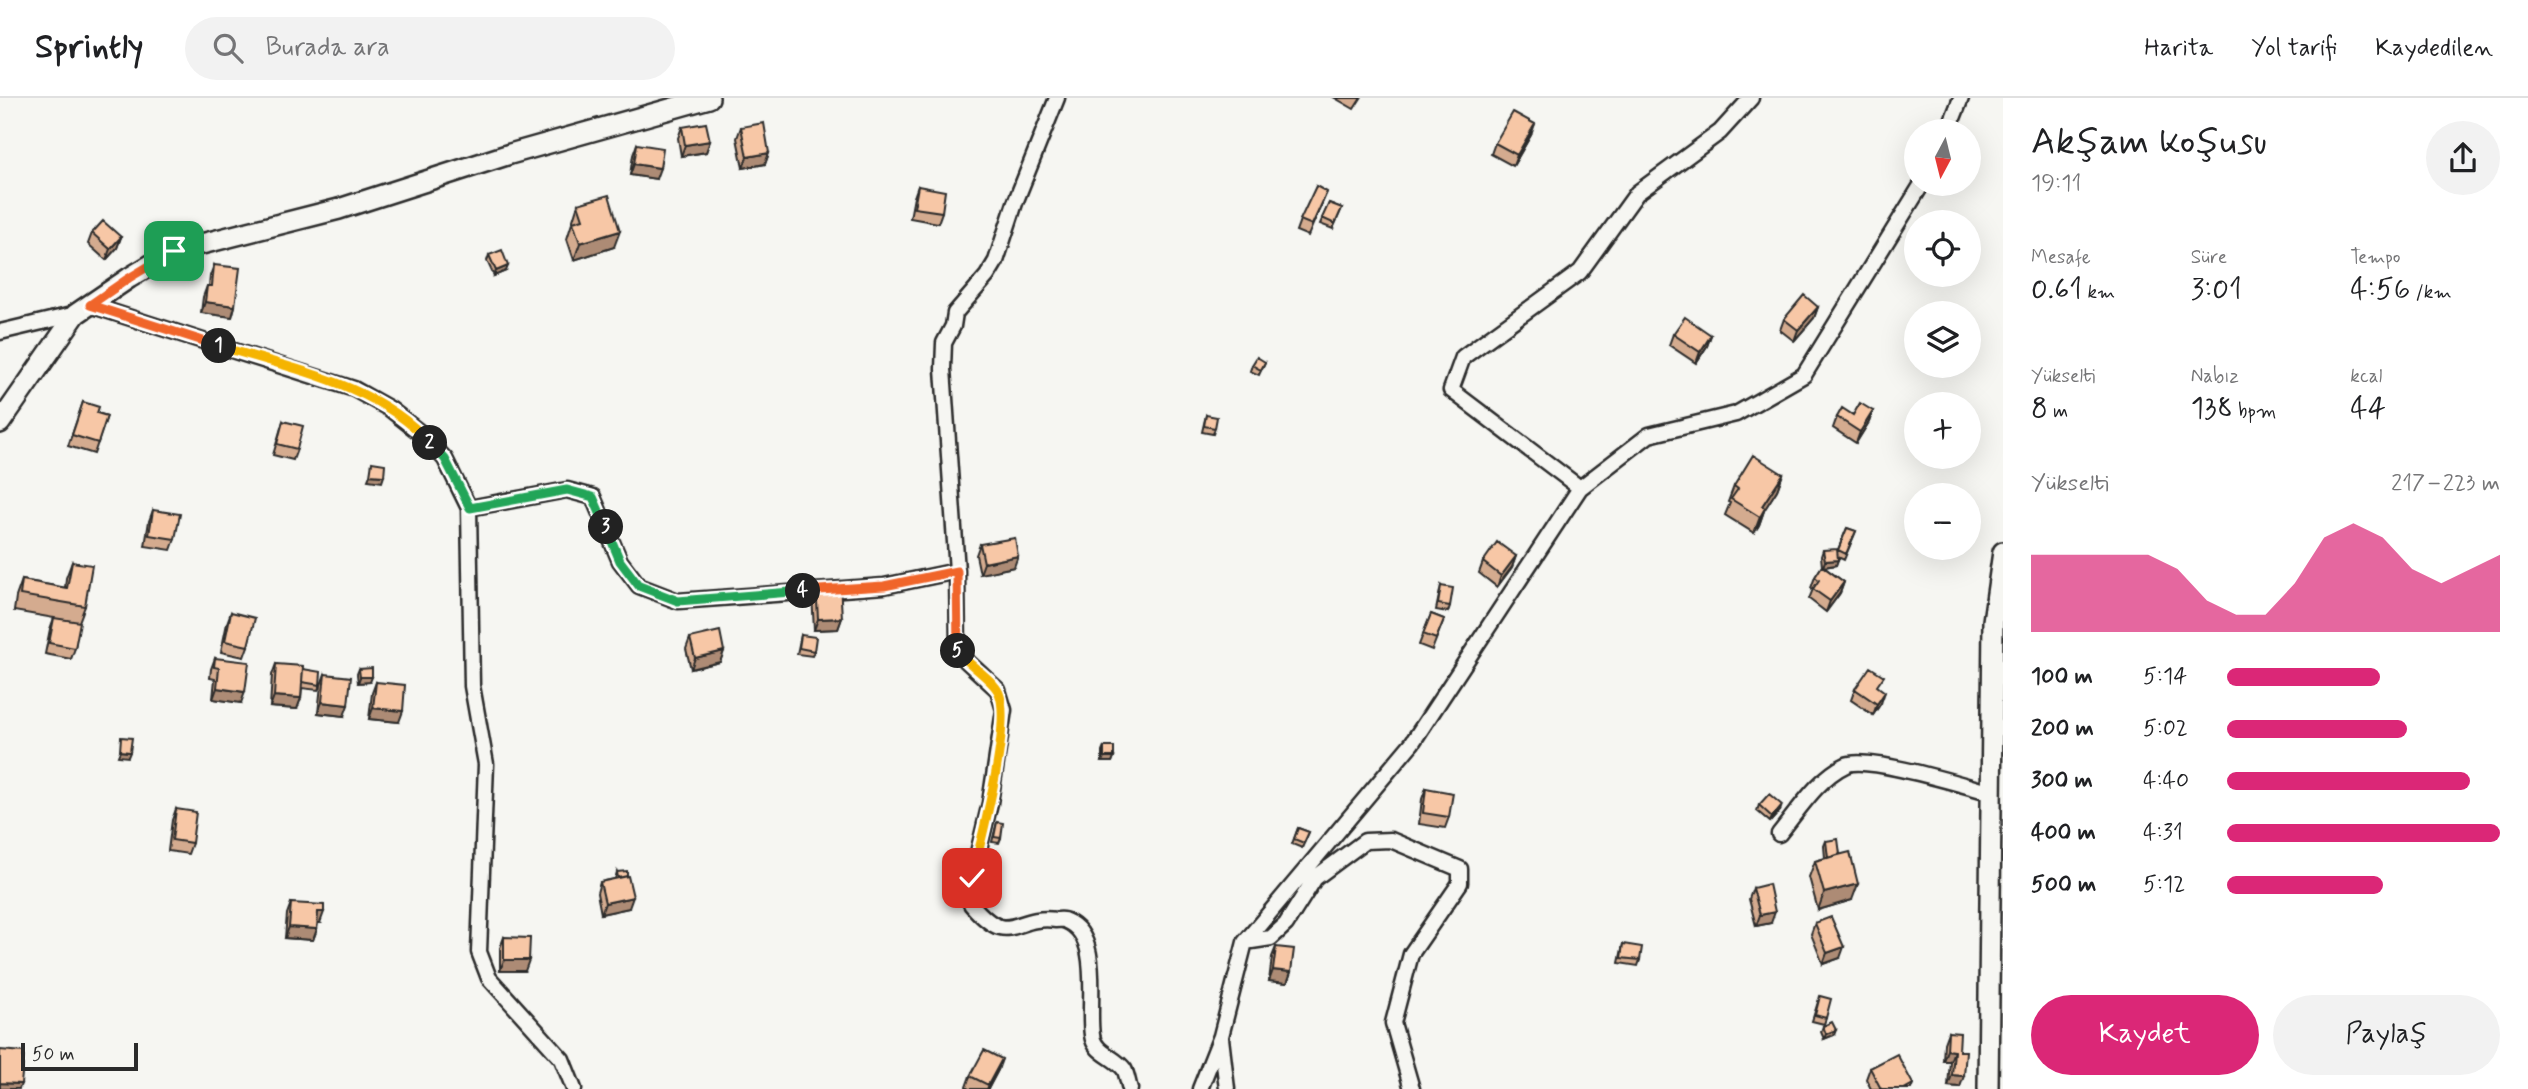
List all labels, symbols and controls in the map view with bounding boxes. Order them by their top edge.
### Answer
search box [185,17,675,80]
text: Sprintly [35,26,143,70]
icon: search [209,29,247,67]
text: Burada ara [265,31,390,65]
text: Harita [2144,33,2213,64]
text: Yol tarifi [2251,33,2337,64]
text: Kaydedilen [2375,33,2493,64]
text: Akşam koşusu [2031,118,2267,167]
north arrow [1904,119,1981,196]
map controls [1904,119,1981,560]
button: share [2426,121,2500,195]
text: 19:11 [2031,169,2081,199]
button: locate [1904,210,1981,287]
pin [144,221,204,281]
icon: arrive [155,232,193,270]
text: Mesafe [2031,245,2091,270]
text: Süre [2191,245,2227,270]
text: Tempo [2350,245,2401,270]
text: 0.61 [2031,270,2082,309]
text: 3:01 [2191,270,2242,309]
text: 4:56 [2350,270,2410,309]
text: km [2082,280,2115,305]
text: /km [2410,280,2452,305]
button: layers [1904,301,1981,378]
pin: 1 [202,328,236,364]
text: 1 [214,333,223,358]
text: Yükselti [2031,364,2095,389]
text: Nabız [2191,364,2239,389]
text: kcal [2350,364,2382,389]
text: 8 [2031,389,2048,428]
text: 138 [2191,389,2233,428]
text: 44 [2350,389,2386,428]
button: + [1904,392,1981,469]
text: m [2048,399,2068,424]
text: bpm [2233,399,2276,424]
pin: 2 [412,426,448,460]
text: 2 [425,430,434,455]
text: Yükselti [2031,469,2109,499]
text: 217–223 m [2391,469,2500,499]
button: − [1904,483,1981,560]
pin: 3 [588,510,624,544]
text: 3 [601,514,610,539]
pin: 4 [786,574,820,608]
text: 4 [797,578,808,603]
pin: 5 [940,634,976,668]
text: 5 [952,638,963,663]
text: 100 m [2031,662,2093,692]
text: 5:14 [2143,662,2187,692]
text: 200 m [2031,714,2094,744]
text: 5:02 [2143,714,2188,744]
text: 300 m [2031,766,2093,796]
text: 4:40 [2143,766,2189,796]
text: 400 m [2031,818,2096,848]
text: 4:31 [2143,818,2183,848]
pin [942,848,1002,908]
icon: check [953,859,991,897]
text: 500 m [2031,870,2096,900]
text: 5:12 [2143,870,2185,900]
button: Kaydet [2031,995,2259,1075]
button: Paylaş [2273,995,2500,1075]
scale bar [21,1040,138,1072]
text: 50 m [32,1042,75,1067]

